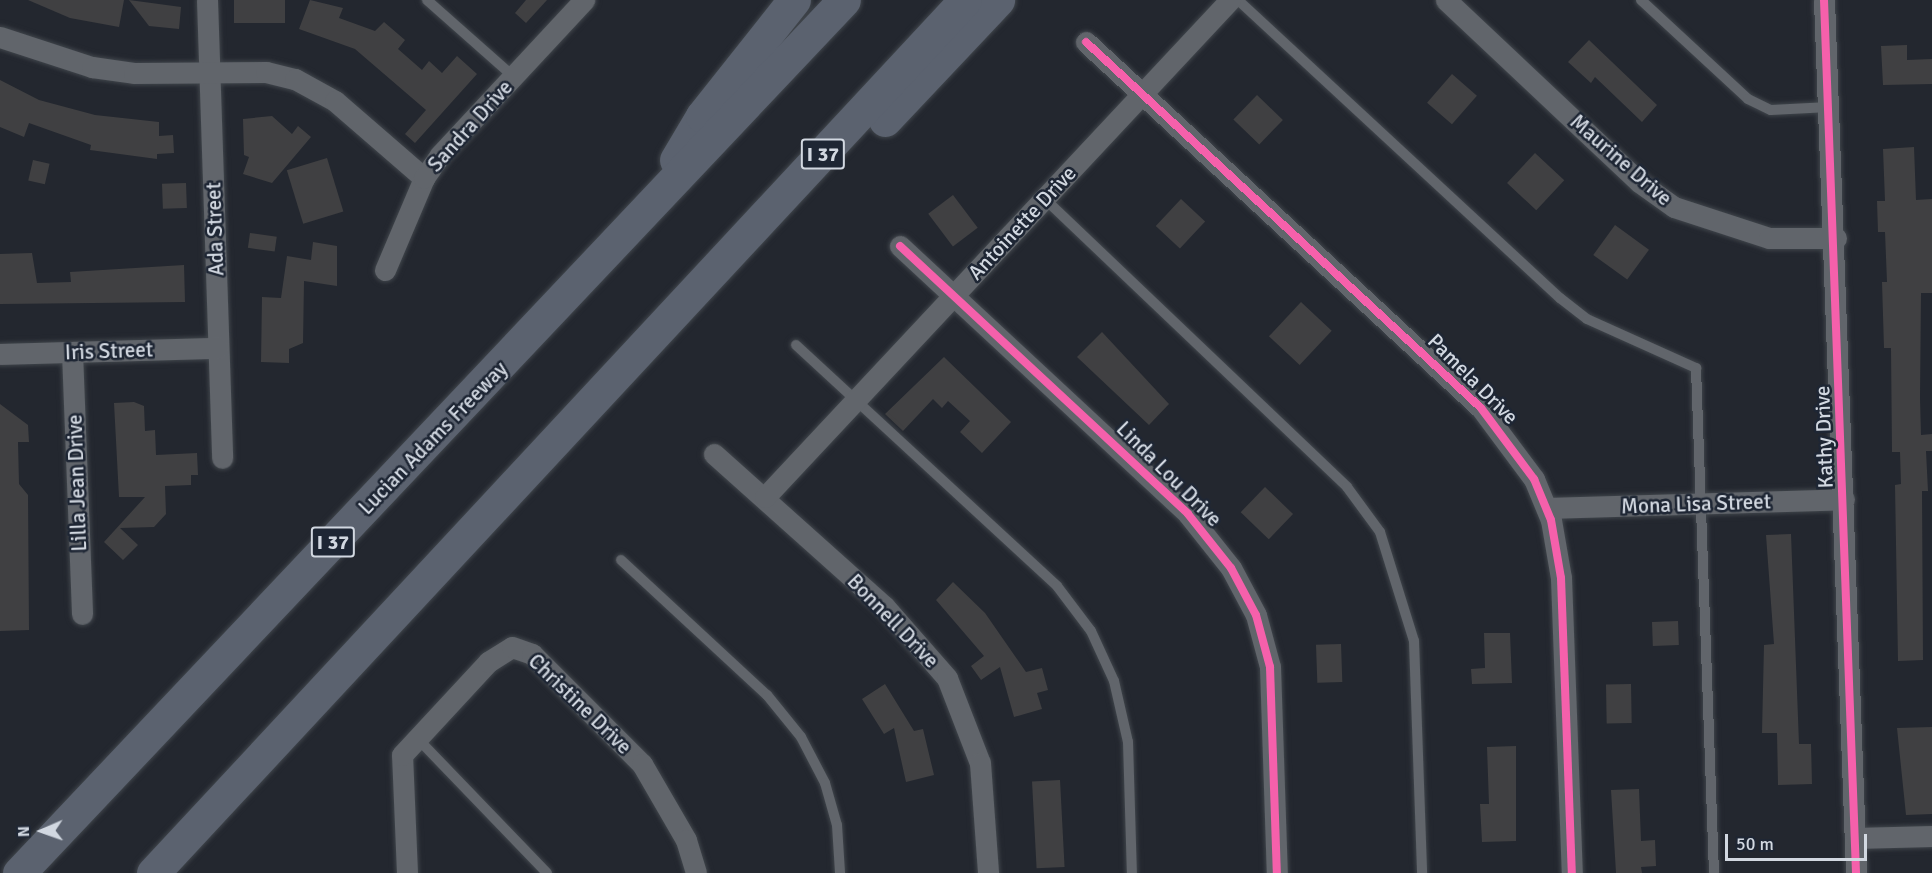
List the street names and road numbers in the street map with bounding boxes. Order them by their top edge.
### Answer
street label: Sandra Drive [422,75,518,177]
street label: Maurine Drive [1565,109,1677,211]
road number: I 37 [800,137,846,171]
street label: Antoinette Drive [963,161,1081,285]
street label: Ada Street [201,182,229,276]
street label: Pamela Drive [1422,328,1524,430]
street label: Iris Street [64,337,154,365]
street label: Lucian Adams Freeway [353,356,513,520]
street label: Kathy Drive [1810,385,1838,489]
street label: Lilla Jean Drive [62,414,92,552]
street label: Linda Lou Drive [1111,416,1227,532]
street label: Mona Lisa Street [1621,489,1771,519]
road number: I 37 [310,525,356,559]
street label: Bonnell Drive [842,569,944,673]
street label: Christine Drive [523,648,637,760]

